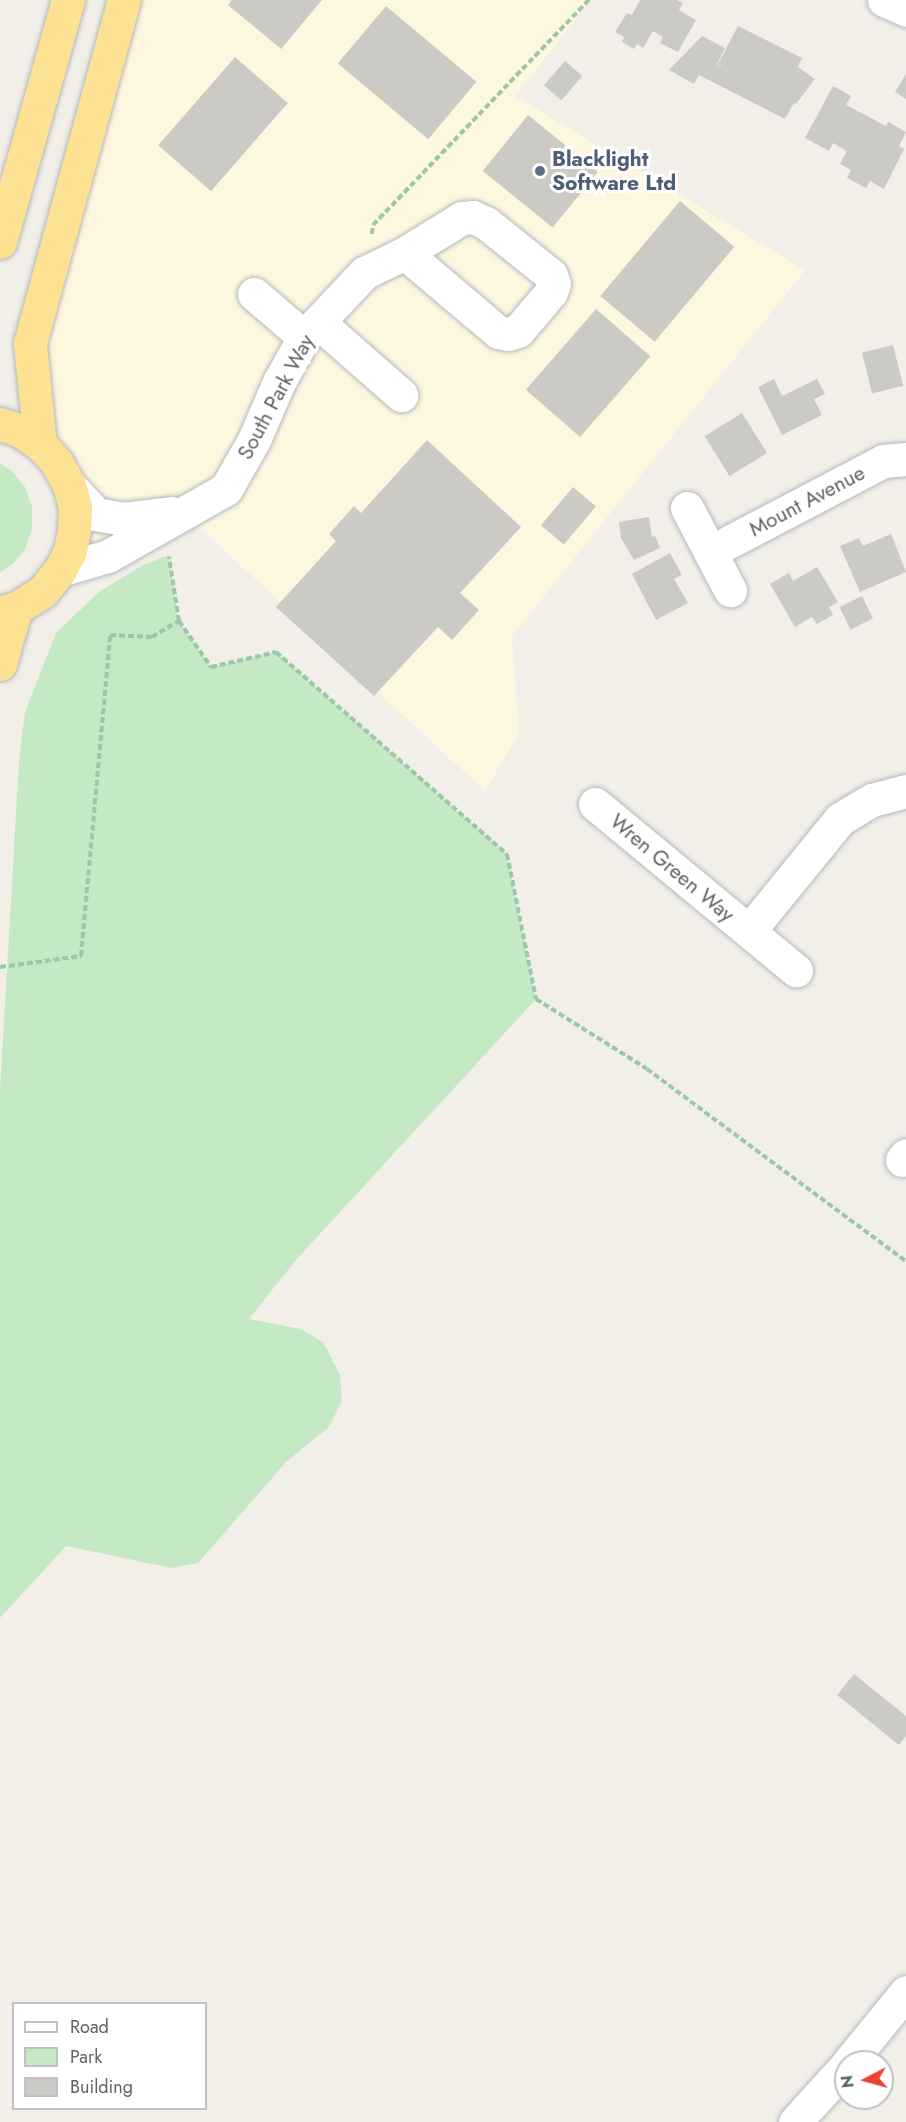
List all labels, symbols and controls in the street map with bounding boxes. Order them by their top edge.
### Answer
place label: Blacklight Software Ltd [552,146,676,196]
marker: Blacklight Software Ltd [533,164,547,178]
street label: South Park Way [232,330,320,464]
street label: Mount Avenue [745,460,869,542]
street label: Wren Green Way [605,809,739,927]
legend [12,2002,207,2110]
text: Road [70,2014,109,2040]
text: Park [70,2044,102,2070]
north arrow [834,2050,894,2110]
text: Building [70,2074,133,2100]
text: N [835,2074,860,2089]

